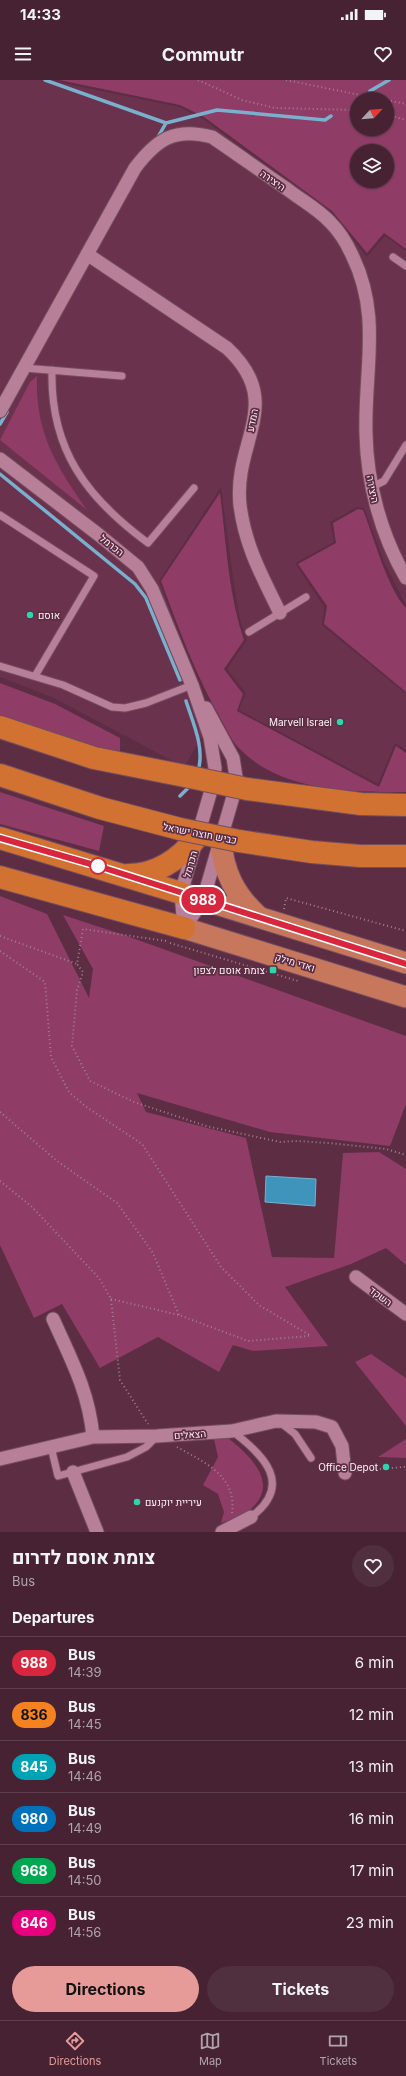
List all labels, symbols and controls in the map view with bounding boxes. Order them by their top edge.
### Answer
text: 14:33 [20,5,61,24]
icon: menu [12,43,34,65]
icon: heart [372,43,394,65]
text: Commutr [162,44,244,65]
north arrow [350,92,394,136]
map controls [350,92,394,188]
button: layers [350,144,394,188]
street label: היצירה [258,167,288,193]
street label: המדע [244,407,260,433]
street label: היצירה [364,474,382,504]
street label: הכרמל [97,532,127,558]
place label: אוסם [38,609,60,621]
marker: אוסם [25,610,35,620]
place label: Marvell Israel [269,716,332,728]
marker: Marvell Israel [335,717,345,727]
street label: כביש חוצה ישראל [162,820,238,846]
street label: הכרמל [180,849,200,879]
unlabelled marker [89,857,107,875]
line badge: 988 [180,887,226,913]
text: 988 [189,891,217,908]
street label: ואדי מילק [274,950,316,974]
place label: צומת אוסם לצפון [194,964,266,976]
marker: צומת אוסם לצפון [268,965,278,975]
street label: השקד [367,1284,395,1308]
street label: הצאלים [173,1427,207,1441]
place label: Office Depot [318,1461,379,1473]
marker: Office Depot [381,1462,391,1472]
place label: עיריית יוקנעם [145,1496,202,1508]
marker: עיריית יוקנעם [132,1497,142,1507]
button: heart [352,1545,394,1587]
text: צומת אוסם לדרום [12,1546,155,1569]
text: Bus [12,1573,35,1589]
text: Departures [12,1608,94,1627]
text: Bus [68,1645,96,1664]
text: 6 min [355,1653,394,1672]
text: 988 [20,1654,48,1671]
text: 14:39 [68,1664,102,1680]
text: Bus [68,1697,96,1716]
text: 12 min [349,1705,394,1724]
text: 836 [20,1706,48,1723]
text: 14:45 [68,1716,102,1732]
text: Bus [68,1749,96,1768]
text: 13 min [349,1757,394,1776]
text: 845 [20,1758,48,1775]
text: 14:46 [68,1768,102,1784]
text: Bus [68,1801,96,1820]
text: 16 min [349,1809,394,1828]
text: 980 [20,1810,48,1827]
text: 14:49 [68,1820,102,1836]
text: Bus [68,1853,96,1872]
text: 17 min [350,1861,394,1880]
text: 968 [20,1862,48,1879]
text: 14:50 [68,1872,102,1888]
text: Bus [68,1905,96,1924]
text: 23 min [346,1913,394,1932]
text: 846 [20,1914,48,1931]
text: 14:56 [68,1924,101,1940]
button: Directions [12,1966,199,2012]
button: Tickets [207,1966,394,2012]
tab: Directions [49,2030,101,2068]
tab: Map [199,2030,222,2068]
tab: Tickets [320,2030,357,2068]

